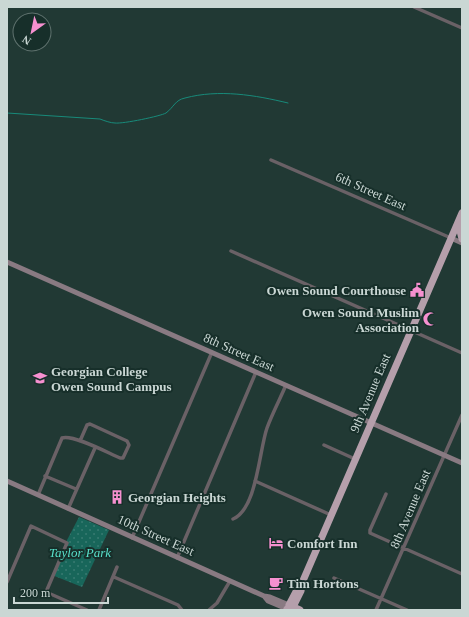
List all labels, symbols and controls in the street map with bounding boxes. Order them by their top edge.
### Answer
north arrow [12,12,52,52]
text: N [20,33,33,48]
street label: 6th Street East [333,169,409,213]
public building icon: Owen Sound Courthouse [409,282,425,298]
place label: Owen Sound Courthouse [267,283,406,298]
place label: Owen Sound Muslim Association [302,305,420,335]
mosque icon: Owen Sound Muslim Association [422,311,438,327]
street label: 8th Street East [201,330,277,374]
street label: 9th Avenue East [347,351,394,435]
place label: Georgian College Owen Sound Campus [51,364,172,394]
school or university icon: Georgian College Owen Sound Campus [32,370,48,386]
street label: 8th Avenue East [387,467,434,551]
building icon: Georgian Heights [109,489,125,505]
place label: Georgian Heights [128,490,226,505]
street label: 10th Street East [115,511,197,559]
hotel icon: Comfort Inn [268,535,284,551]
place label: Comfort Inn [287,536,358,551]
park label: Taylor Park [49,545,111,560]
cafe icon: Tim Hortons [268,575,284,591]
place label: Tim Hortons [287,576,359,591]
scale bar [14,579,108,605]
text: 200 m [20,586,51,600]

